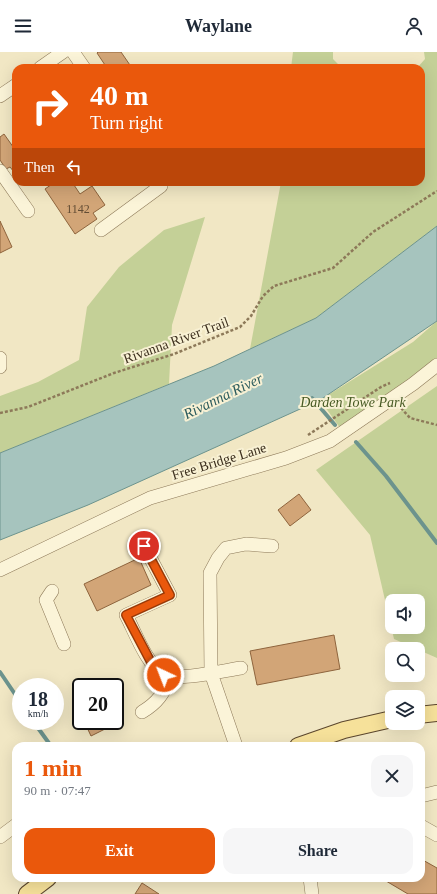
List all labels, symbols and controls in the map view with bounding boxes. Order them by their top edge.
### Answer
icon: menu [12,15,34,37]
icon: person [403,15,425,37]
text: Waylane [185,16,252,36]
icon: right [24,80,76,132]
text: 40 m [90,80,148,111]
text: Turn right [90,113,163,133]
icon: left [63,156,85,178]
text: Then [24,159,55,175]
house number: 1142 [66,202,90,216]
street label: Rivanna River Trail [121,314,231,367]
water label: Rivanna River [180,370,265,423]
park label: Darden Towe Park [299,395,407,410]
street label: Free Bridge Lane [170,440,268,483]
pin [127,529,161,563]
icon: arrive [133,535,155,557]
map controls [385,594,425,730]
button: sound [385,594,425,634]
button: search [385,642,425,682]
position arrow [143,654,185,696]
speed limit sign: 20 [72,678,124,730]
text: 18 [28,688,48,710]
button: layers [385,690,425,730]
text: km/h [28,708,48,719]
text: 1 min [24,755,82,781]
button: close [371,755,413,797]
text: 90 m · 07:47 [24,783,91,798]
button: Exit [24,828,215,874]
button: Share [223,828,413,874]

